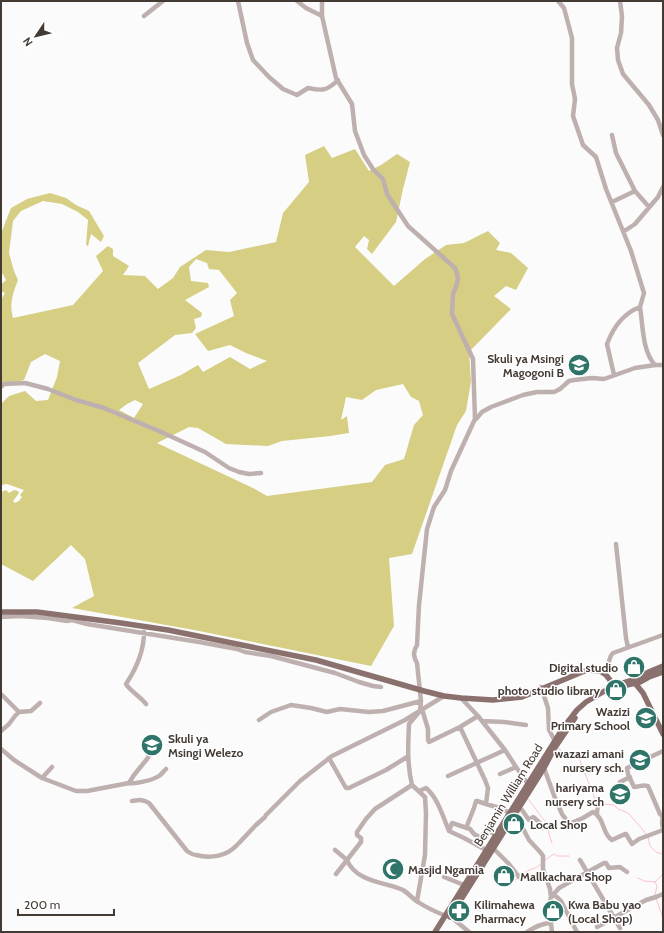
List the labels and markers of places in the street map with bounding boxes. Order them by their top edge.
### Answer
place label: Skuli ya Msingi Magogoni B [487,351,564,380]
school or university icon: Skuli ya Msingi Magogoni B [566,352,592,378]
shop icon: Digital studio [621,654,647,680]
place label: Digital studio [549,660,618,675]
shop icon: photo studio library [603,677,629,703]
place label: photo studio library [498,683,601,698]
place label: Wazizi Primary School [551,704,630,733]
school or university icon: Wazizi Primary School [633,705,659,731]
place label: Skuli ya Msingi Welezo [168,731,243,760]
school or university icon: Skuli ya Msingi Welezo [139,732,165,758]
place label: wazazi amani nursery sch. [555,746,624,775]
school or university icon: wazazi amani nursery sch. [627,747,653,773]
place label: hariyama nursery sch [545,780,604,809]
school or university icon: hariyama nursery sch [607,781,633,807]
shop icon: Local Shop [501,811,527,837]
place label: Local Shop [530,817,587,832]
mosque icon: Masjid Ngamia [380,856,406,882]
place label: Masjid Ngamia [408,862,484,877]
shop icon: Mallkachara Shop [491,863,517,889]
place label: Mallkachara Shop [520,869,612,884]
place label: Kilimahewa Pharmacy [474,897,535,926]
place label: Kwa Babu yao (Local Shop) [568,897,641,926]
pharmacy icon: Kilimahewa Pharmacy [446,898,472,924]
shop icon: Kwa Babu yao (Local Shop) [540,898,566,924]

